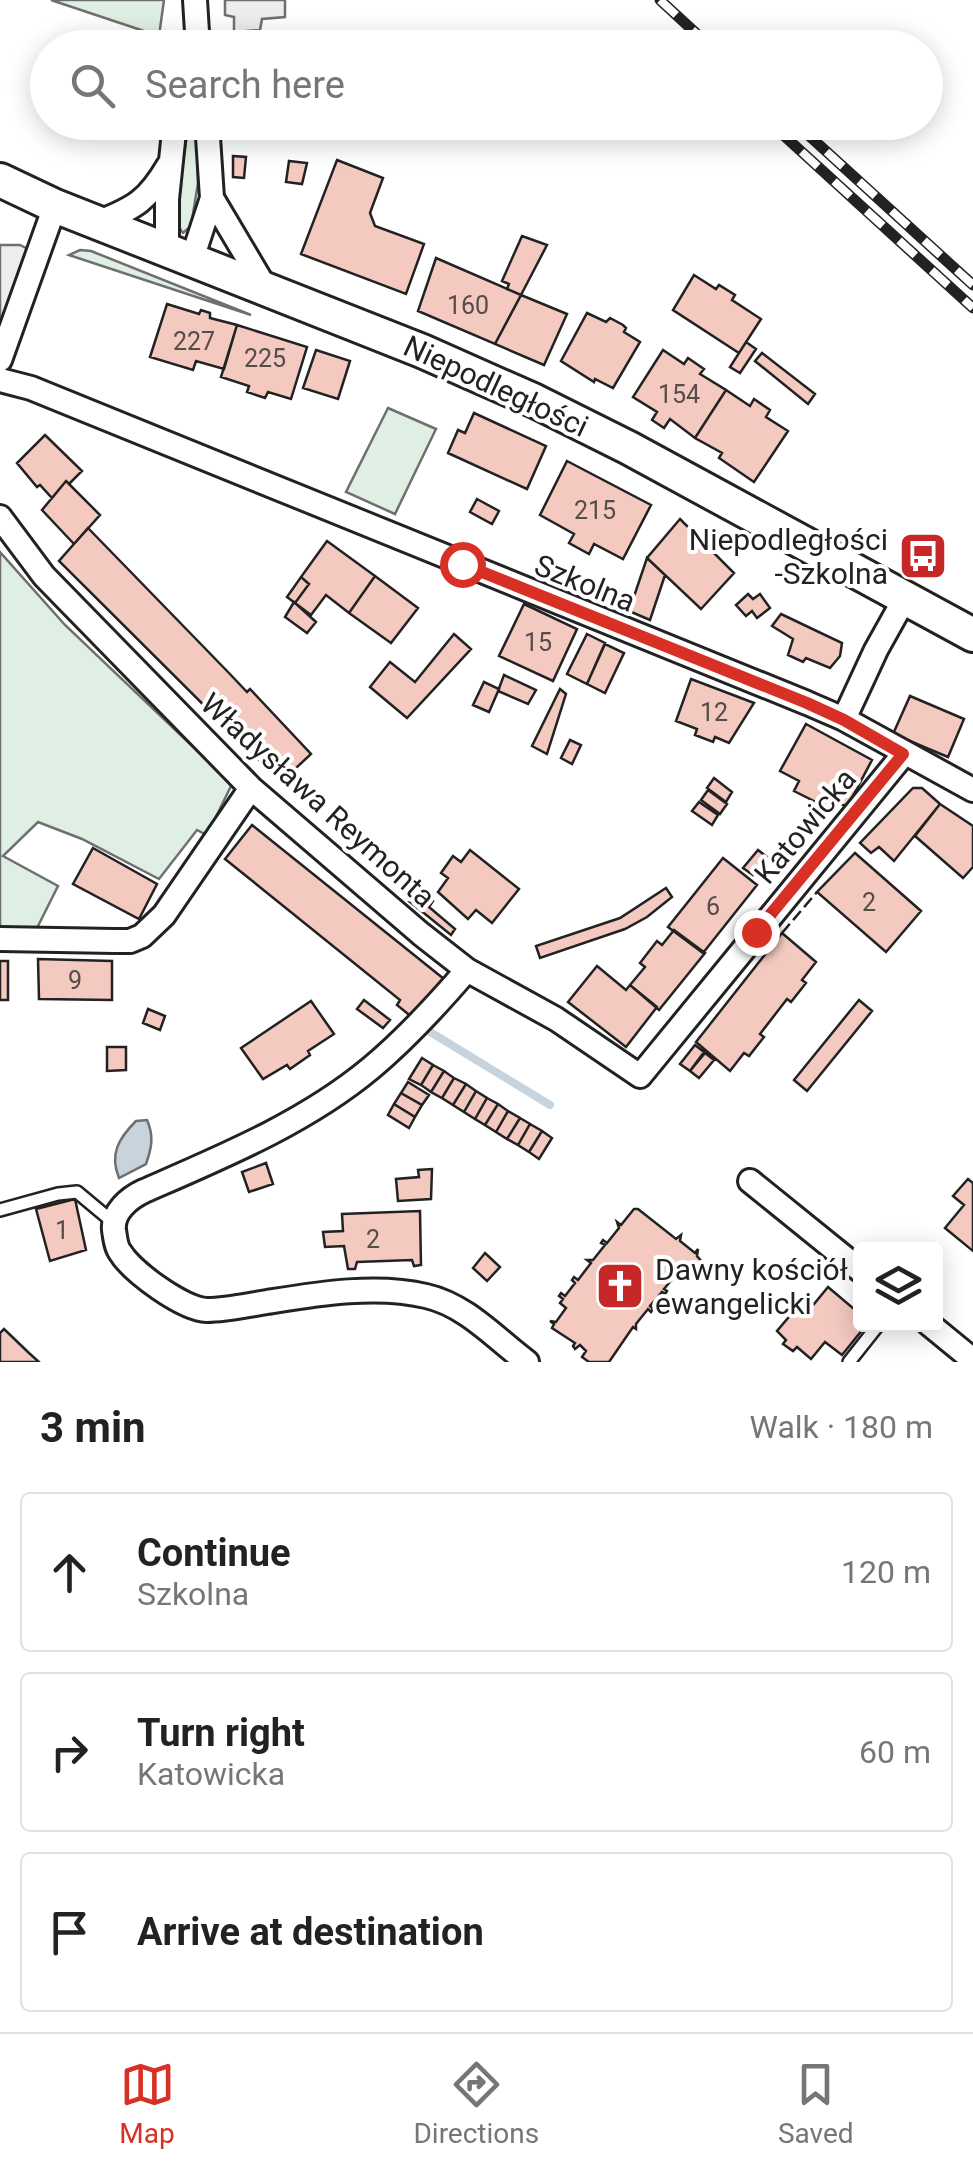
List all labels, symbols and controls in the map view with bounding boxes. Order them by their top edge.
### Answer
search box [30,30,943,140]
icon: search [65,58,120,113]
text: Search here [145,63,345,107]
house number: 160 [447,291,489,320]
house number: 227 [173,327,215,356]
street label: Niepodległości [398,328,594,444]
house number: 225 [244,344,286,373]
house number: 154 [658,380,700,409]
house number: 215 [574,496,616,525]
place label: Niepodległości -Szkolna [689,522,888,591]
bus stop icon: Niepodległości -Szkolna [897,530,949,582]
route start [440,542,486,588]
street label: Szkolna [530,547,640,619]
house number: 15 [524,628,552,657]
street label: Władysława Reymonta [194,686,442,914]
house number: 12 [700,698,728,727]
street label: Katowicka [747,762,863,890]
house number: 2 [862,888,876,917]
house number: 6 [706,892,720,921]
route end [734,910,780,956]
house number: 9 [68,966,82,995]
house number: 1 [55,1216,69,1245]
house number: 2 [366,1225,380,1254]
map controls [853,1242,943,1332]
button: layers [853,1242,943,1332]
place label: Dawny kościół ewangelicki [655,1252,848,1321]
church icon: Dawny kościół ewangelicki [594,1260,646,1312]
text: 3 min [40,1403,146,1452]
text: Walk · 180 m [750,1408,933,1446]
text: Continue [137,1531,291,1575]
icon: ahead [42,1545,97,1600]
text: 120 m [841,1553,931,1591]
text: Szkolna [137,1575,249,1613]
text: Turn right [137,1711,305,1755]
icon: right [42,1725,97,1780]
text: 60 m [859,1733,931,1771]
text: Katowicka [137,1755,285,1793]
icon: arrive [42,1905,97,1960]
text: Arrive at destination [137,1910,484,1954]
tab: Map [119,2057,175,2150]
tab: Directions [413,2057,539,2150]
tab: Saved [778,2057,854,2150]

